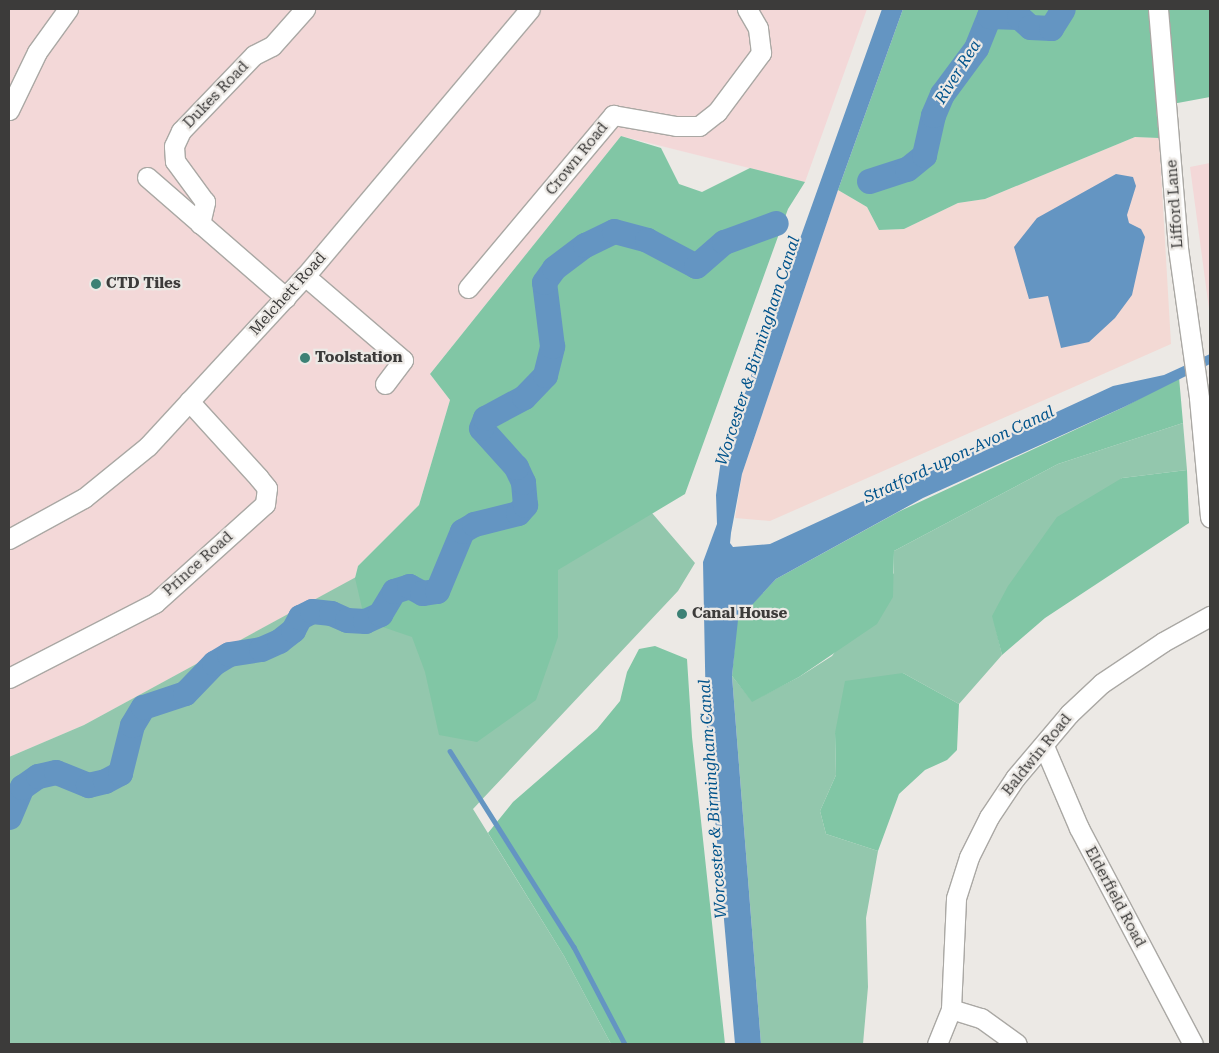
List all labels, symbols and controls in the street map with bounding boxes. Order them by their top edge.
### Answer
water label: River Rea [931,37,985,107]
street label: Dukes Road [180,58,252,132]
street label: Crown Road [542,119,612,199]
street label: Lifford Lane [1163,159,1187,249]
water label: Worcester & Birmingham Canal [712,234,804,468]
street label: Melchett Road [246,249,330,339]
place label: CTD Tiles [106,275,181,293]
marker: CTD Tiles [90,278,102,290]
place label: Toolstation [315,349,403,367]
marker: Toolstation [299,352,311,364]
water label: Stratford-upon-Avon Canal [861,402,1057,508]
street label: Prince Road [159,528,237,600]
place label: Canal House [692,605,787,623]
marker: Canal House [676,608,688,620]
water label: Worcester & Birmingham Canal [695,679,731,919]
street label: Baldwin Road [999,711,1075,799]
street label: Elderfield Road [1081,844,1149,950]

